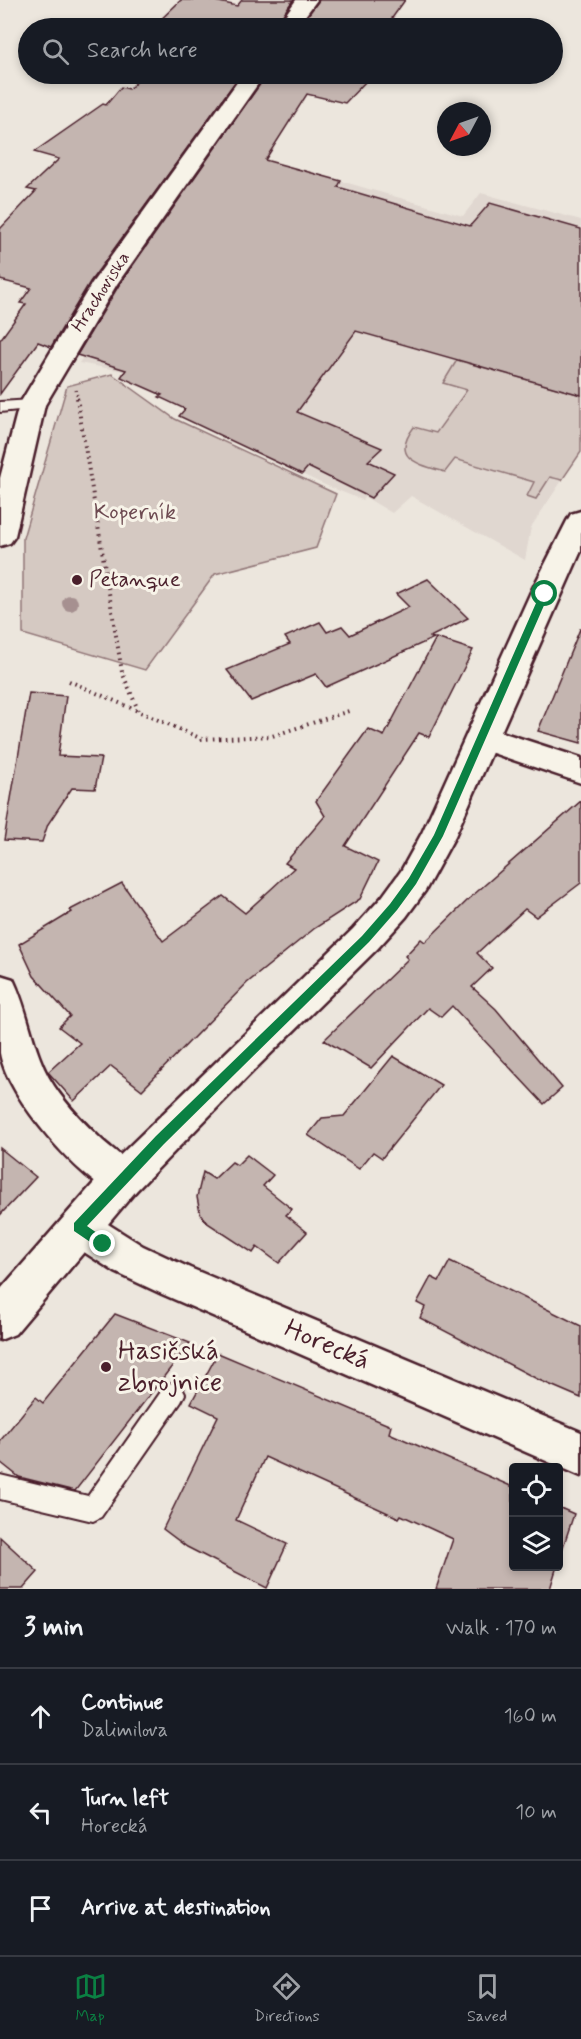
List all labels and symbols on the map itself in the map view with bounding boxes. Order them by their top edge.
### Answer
north arrow [437,102,491,156]
street label: Hrachoviska [66,247,136,337]
park label: Koperník [94,499,176,527]
place label: Petanque [89,566,181,594]
marker: Petanque [70,573,84,587]
route start [531,580,557,606]
route end [89,1230,115,1256]
street label: Horecká [279,1311,375,1379]
place label: Hasičská zbrojnice [118,1334,222,1400]
marker: Hasičská zbrojnice [99,1360,113,1374]

